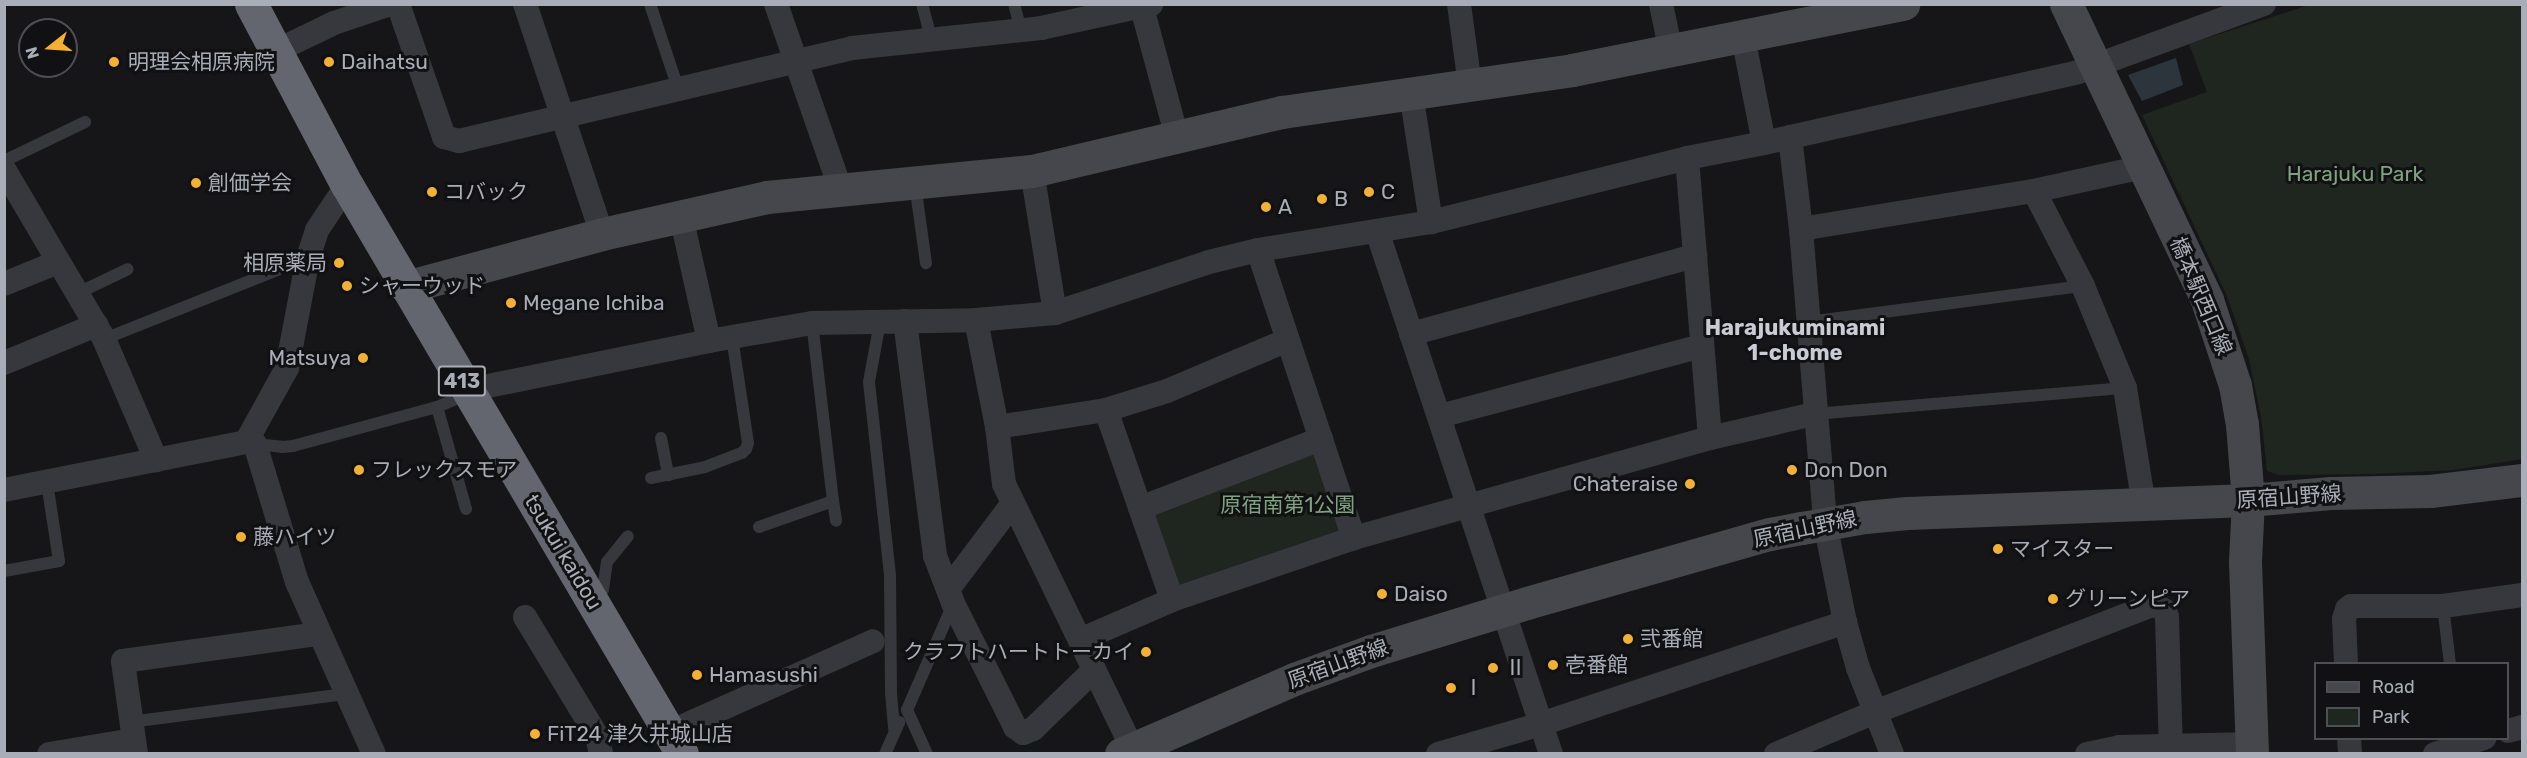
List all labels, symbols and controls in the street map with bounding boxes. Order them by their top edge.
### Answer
north arrow [18,18,78,78]
text: N [21,45,43,61]
place label: 明理会相原病院 [128,49,275,75]
place label: Daihatsu [341,49,428,75]
marker: 明理会相原病院 [105,53,123,71]
marker: Daihatsu [322,55,336,69]
park label: Harajuku Park [2287,161,2423,187]
place label: 創価学会 [208,170,292,196]
marker: 創価学会 [189,176,203,190]
place label: コバック [444,179,528,205]
place label: C [1381,179,1395,205]
marker: コバック [425,185,439,199]
marker: C [1362,185,1376,199]
place label: B [1334,186,1348,212]
marker: B [1315,192,1329,206]
place label: A [1278,194,1292,220]
marker: A [1259,200,1273,214]
street label: 橋本駅西口線 [2165,233,2237,359]
place label: 相原薬局 [243,250,327,276]
marker: 相原薬局 [332,256,346,270]
place label: シャーウッド [359,273,485,299]
marker: シャーウッド [340,279,354,293]
place label: Megane Ichiba [523,290,664,316]
marker: Megane Ichiba [504,296,518,310]
district label: Harajukuminami 1-chome [1705,314,1885,366]
place label: Matsuya [268,345,351,371]
marker: Matsuya [356,351,370,365]
road number: 413 [436,364,488,398]
place label: フレックスモア [371,457,518,483]
place label: Don Don [1804,457,1888,483]
marker: フレックスモア [352,463,366,477]
marker: Don Don [1785,463,1799,477]
place label: Chateraise [1573,471,1678,497]
marker: Chateraise [1683,477,1697,491]
street label: 原宿山野線 [2236,481,2342,513]
street label: tsukui kaidou [519,490,607,614]
park label: 原宿南第1公園 [1221,492,1355,518]
street label: 原宿山野線 [1751,506,1859,552]
place label: 藤ハイツ [253,524,337,550]
marker: 藤ハイツ [234,530,248,544]
place label: マイスター [2010,536,2115,562]
marker: マイスター [1991,542,2005,556]
place label: Daiso [1394,581,1448,607]
place label: グリーンピア [2065,586,2191,612]
marker: Daiso [1375,587,1389,601]
marker: グリーンピア [2046,592,2060,606]
place label: 弐番館 [1640,626,1703,652]
marker: 弐番館 [1621,632,1635,646]
street label: 原宿山野線 [1284,634,1392,694]
place label: クラフトハートトーカイ [903,639,1134,665]
marker: クラフトハートトーカイ [1139,645,1153,659]
place label: 壱番館 [1565,652,1628,678]
place label: Ⅱ [1505,655,1526,681]
marker: 壱番館 [1546,658,1560,672]
marker: Ⅱ [1486,661,1500,675]
place label: Hamasushi [709,662,818,688]
legend [2314,662,2509,740]
marker: Hamasushi [690,668,704,682]
place label: Ⅰ [1463,675,1484,701]
text: Road [2372,676,2415,698]
marker: Ⅰ [1444,681,1458,695]
text: Park [2372,706,2409,728]
place label: FiT24 津久井城山店 [547,721,733,747]
marker: FiT24 津久井城山店 [528,727,542,741]

